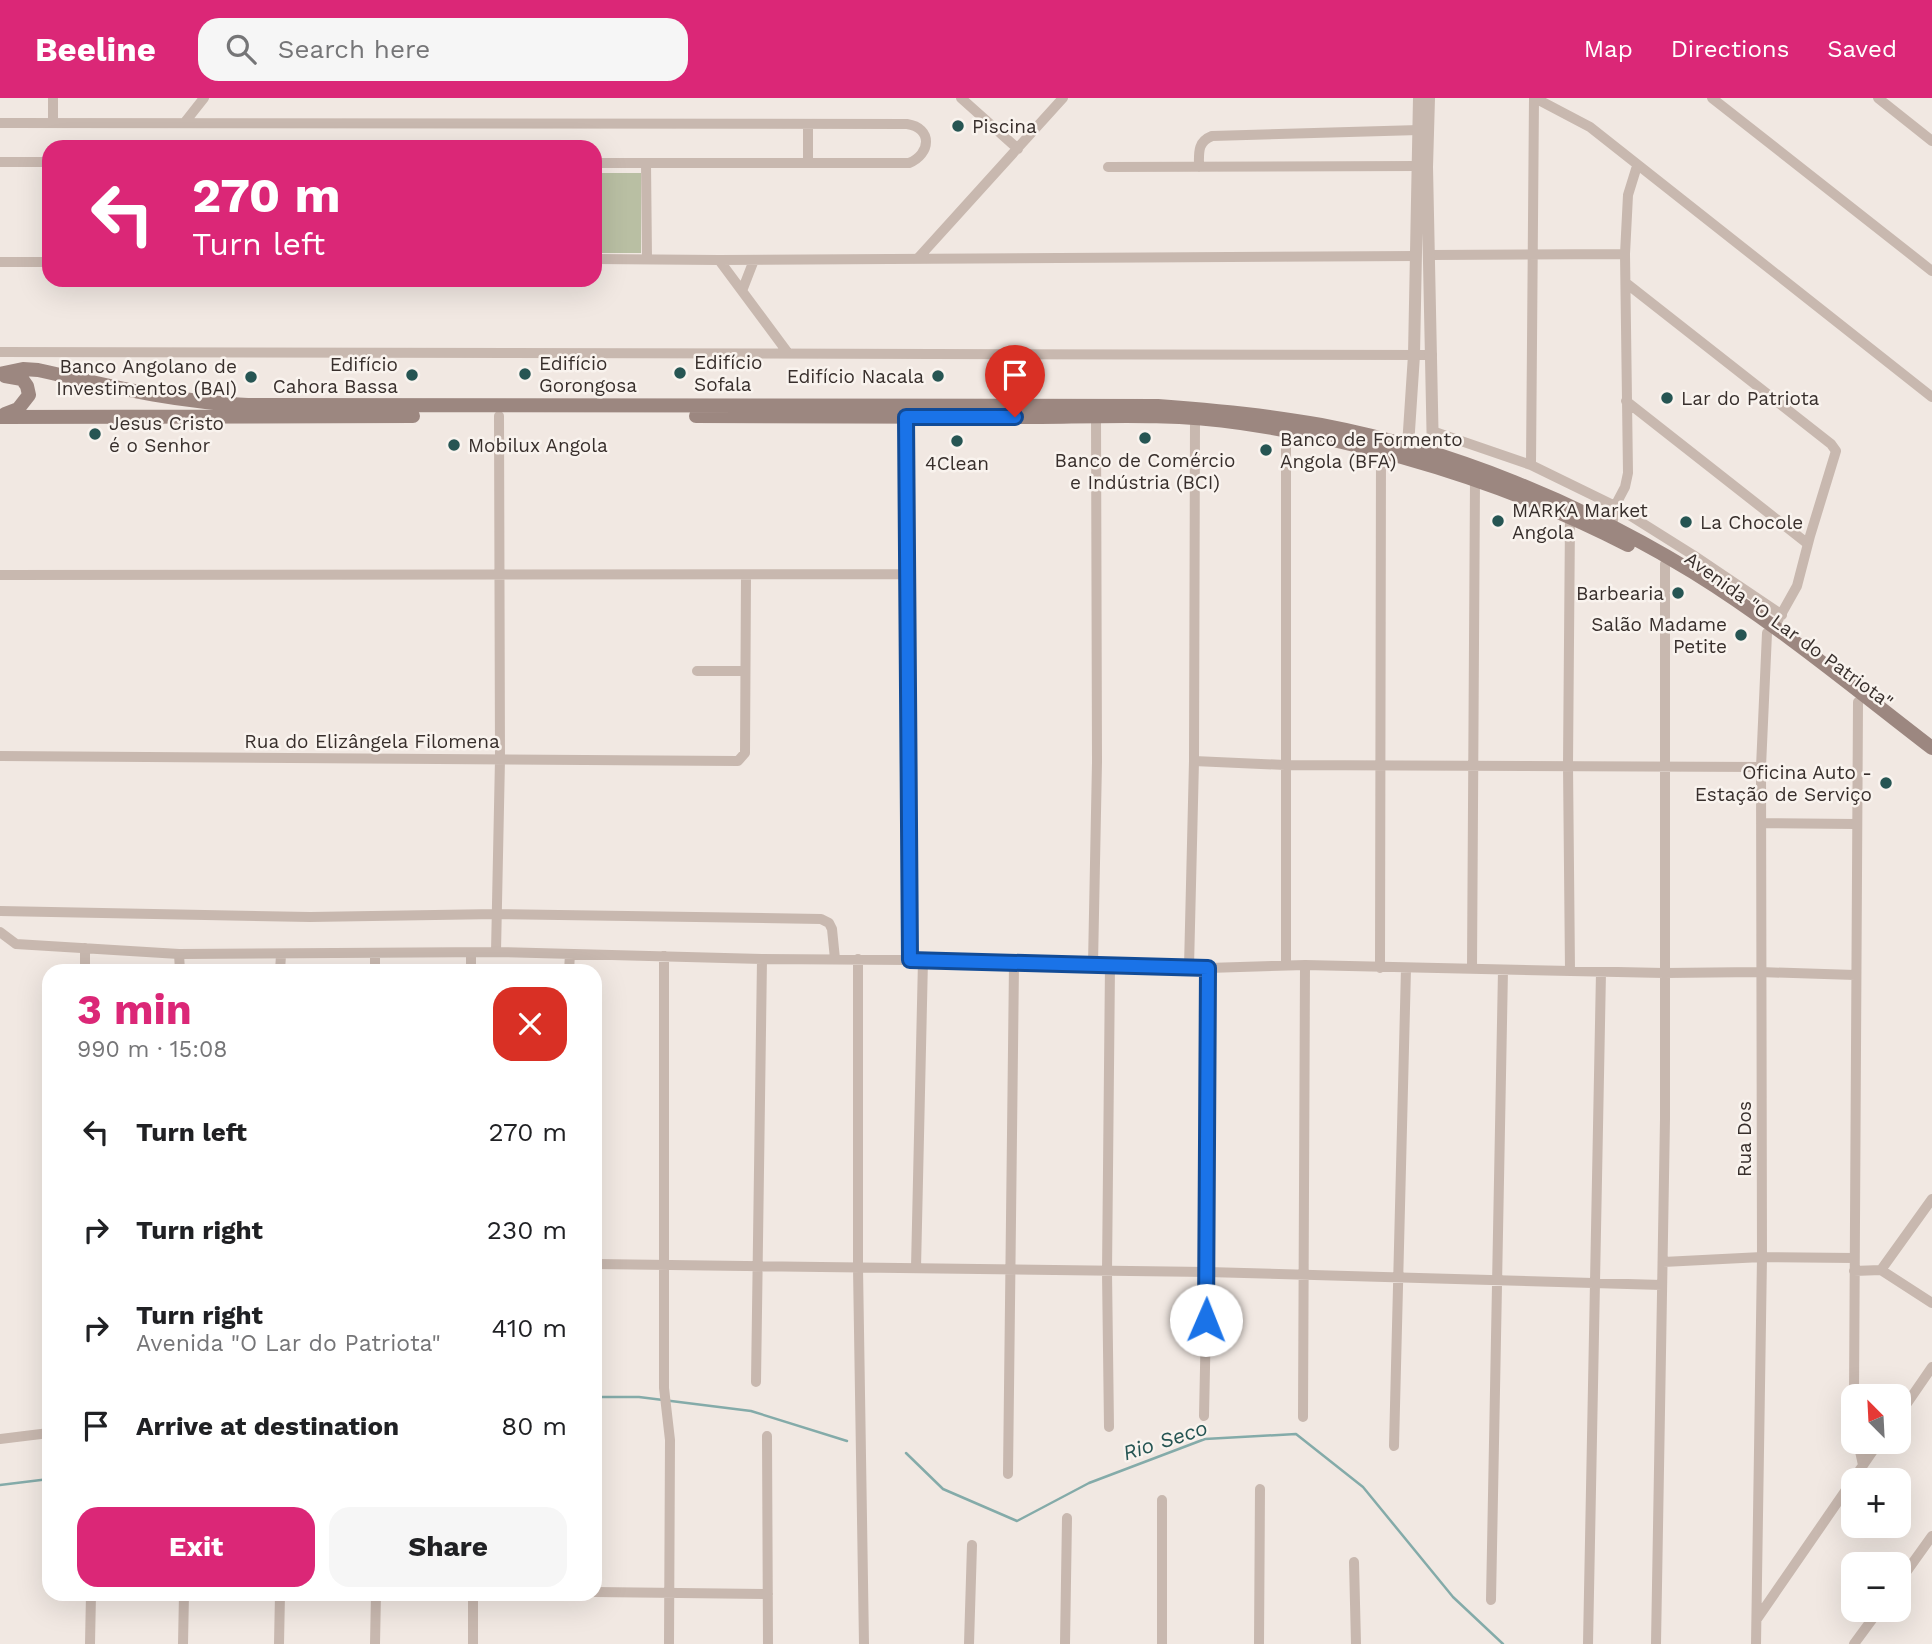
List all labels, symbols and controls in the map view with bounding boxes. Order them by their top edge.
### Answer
search box [198,18,688,81]
text: Beeline [35,30,156,69]
icon: search [222,30,260,68]
text: Search here [278,34,430,64]
text: Map [1584,35,1633,63]
text: Directions [1671,35,1789,63]
text: Saved [1827,35,1897,63]
place label: Piscina [972,115,1037,138]
marker: Piscina [950,118,966,134]
text: 270 m [192,166,341,224]
icon: left [77,168,168,259]
text: Turn left [192,225,325,263]
pin [985,345,1045,417]
place label: Edifício Sofala [694,351,762,396]
place label: Edifício Gorongosa [539,352,637,397]
place label: Edifício Cahora Bassa [273,353,398,398]
place label: Banco Angolano de Investimentos (BAI) [56,355,237,400]
icon: arrive [996,356,1034,394]
marker: Edifício Sofala [672,365,688,381]
place label: Edifício Nacala [787,365,924,388]
marker: Edifício Gorongosa [517,366,533,382]
marker: Edifício Cahora Bassa [404,367,420,383]
marker: Edifício Nacala [930,368,946,384]
marker: Banco Angolano de Investimentos (BAI) [243,369,259,385]
place label: Lar do Patriota [1681,387,1820,410]
marker: Lar do Patriota [1659,390,1675,406]
place label: Jesus Cristo é o Senhor [109,412,224,457]
marker: Jesus Cristo é o Senhor [87,426,103,442]
place label: Banco de Formento Angola (BFA) [1280,428,1463,473]
marker: Banco de Comércio e Indústria (BCI) [1137,430,1153,446]
marker: 4Clean [949,433,965,449]
place label: Mobilux Angola [468,434,608,457]
marker: Mobilux Angola [446,437,462,453]
marker: Banco de Formento Angola (BFA) [1258,442,1274,458]
place label: Banco de Comércio e Indústria (BCI) [1055,449,1235,494]
place label: 4Clean [925,452,989,475]
place label: MARKA Market Angola [1512,499,1648,544]
place label: La Chocole [1700,511,1803,534]
marker: MARKA Market Angola [1490,513,1506,529]
marker: La Chocole [1678,514,1694,530]
street label: Avenida "O Lar do Patriota" [1680,547,1898,713]
place label: Barbearia [1576,582,1664,605]
marker: Barbearia [1670,585,1686,601]
place label: Salão Madame Petite [1591,613,1727,658]
marker: Salão Madame Petite [1733,627,1749,643]
street label: Rua do Elizângela Filomena [244,730,500,753]
place label: Oficina Auto - Estação de Serviço [1695,761,1872,806]
marker: Oficina Auto - Estação de Serviço [1878,775,1894,791]
text: 3 min [77,985,192,1034]
button: close [493,987,567,1061]
text: 990 m · 15:08 [77,1036,228,1063]
street label: Rua Dos [1733,1101,1756,1177]
icon: left [77,1113,115,1151]
text: Turn left [136,1117,247,1147]
text: 270 m [488,1117,567,1147]
icon: right [77,1211,115,1249]
text: Turn right [136,1215,263,1245]
text: 230 m [487,1215,567,1245]
position arrow [1169,1283,1243,1357]
text: Turn right [136,1300,263,1330]
icon: right [77,1309,115,1347]
text: 410 m [492,1313,567,1343]
text: Avenida "O Lar do Patriota" [136,1330,441,1357]
north arrow [1841,1384,1911,1454]
map controls [1841,1384,1911,1622]
icon: arrive [77,1407,115,1445]
text: Arrive at destination [136,1411,399,1441]
text: 80 m [501,1411,567,1441]
water label: Rio Seco [1120,1415,1210,1465]
button: + [1841,1468,1911,1538]
button: Exit [77,1507,315,1587]
button: Share [329,1507,567,1587]
button: − [1841,1552,1911,1622]

